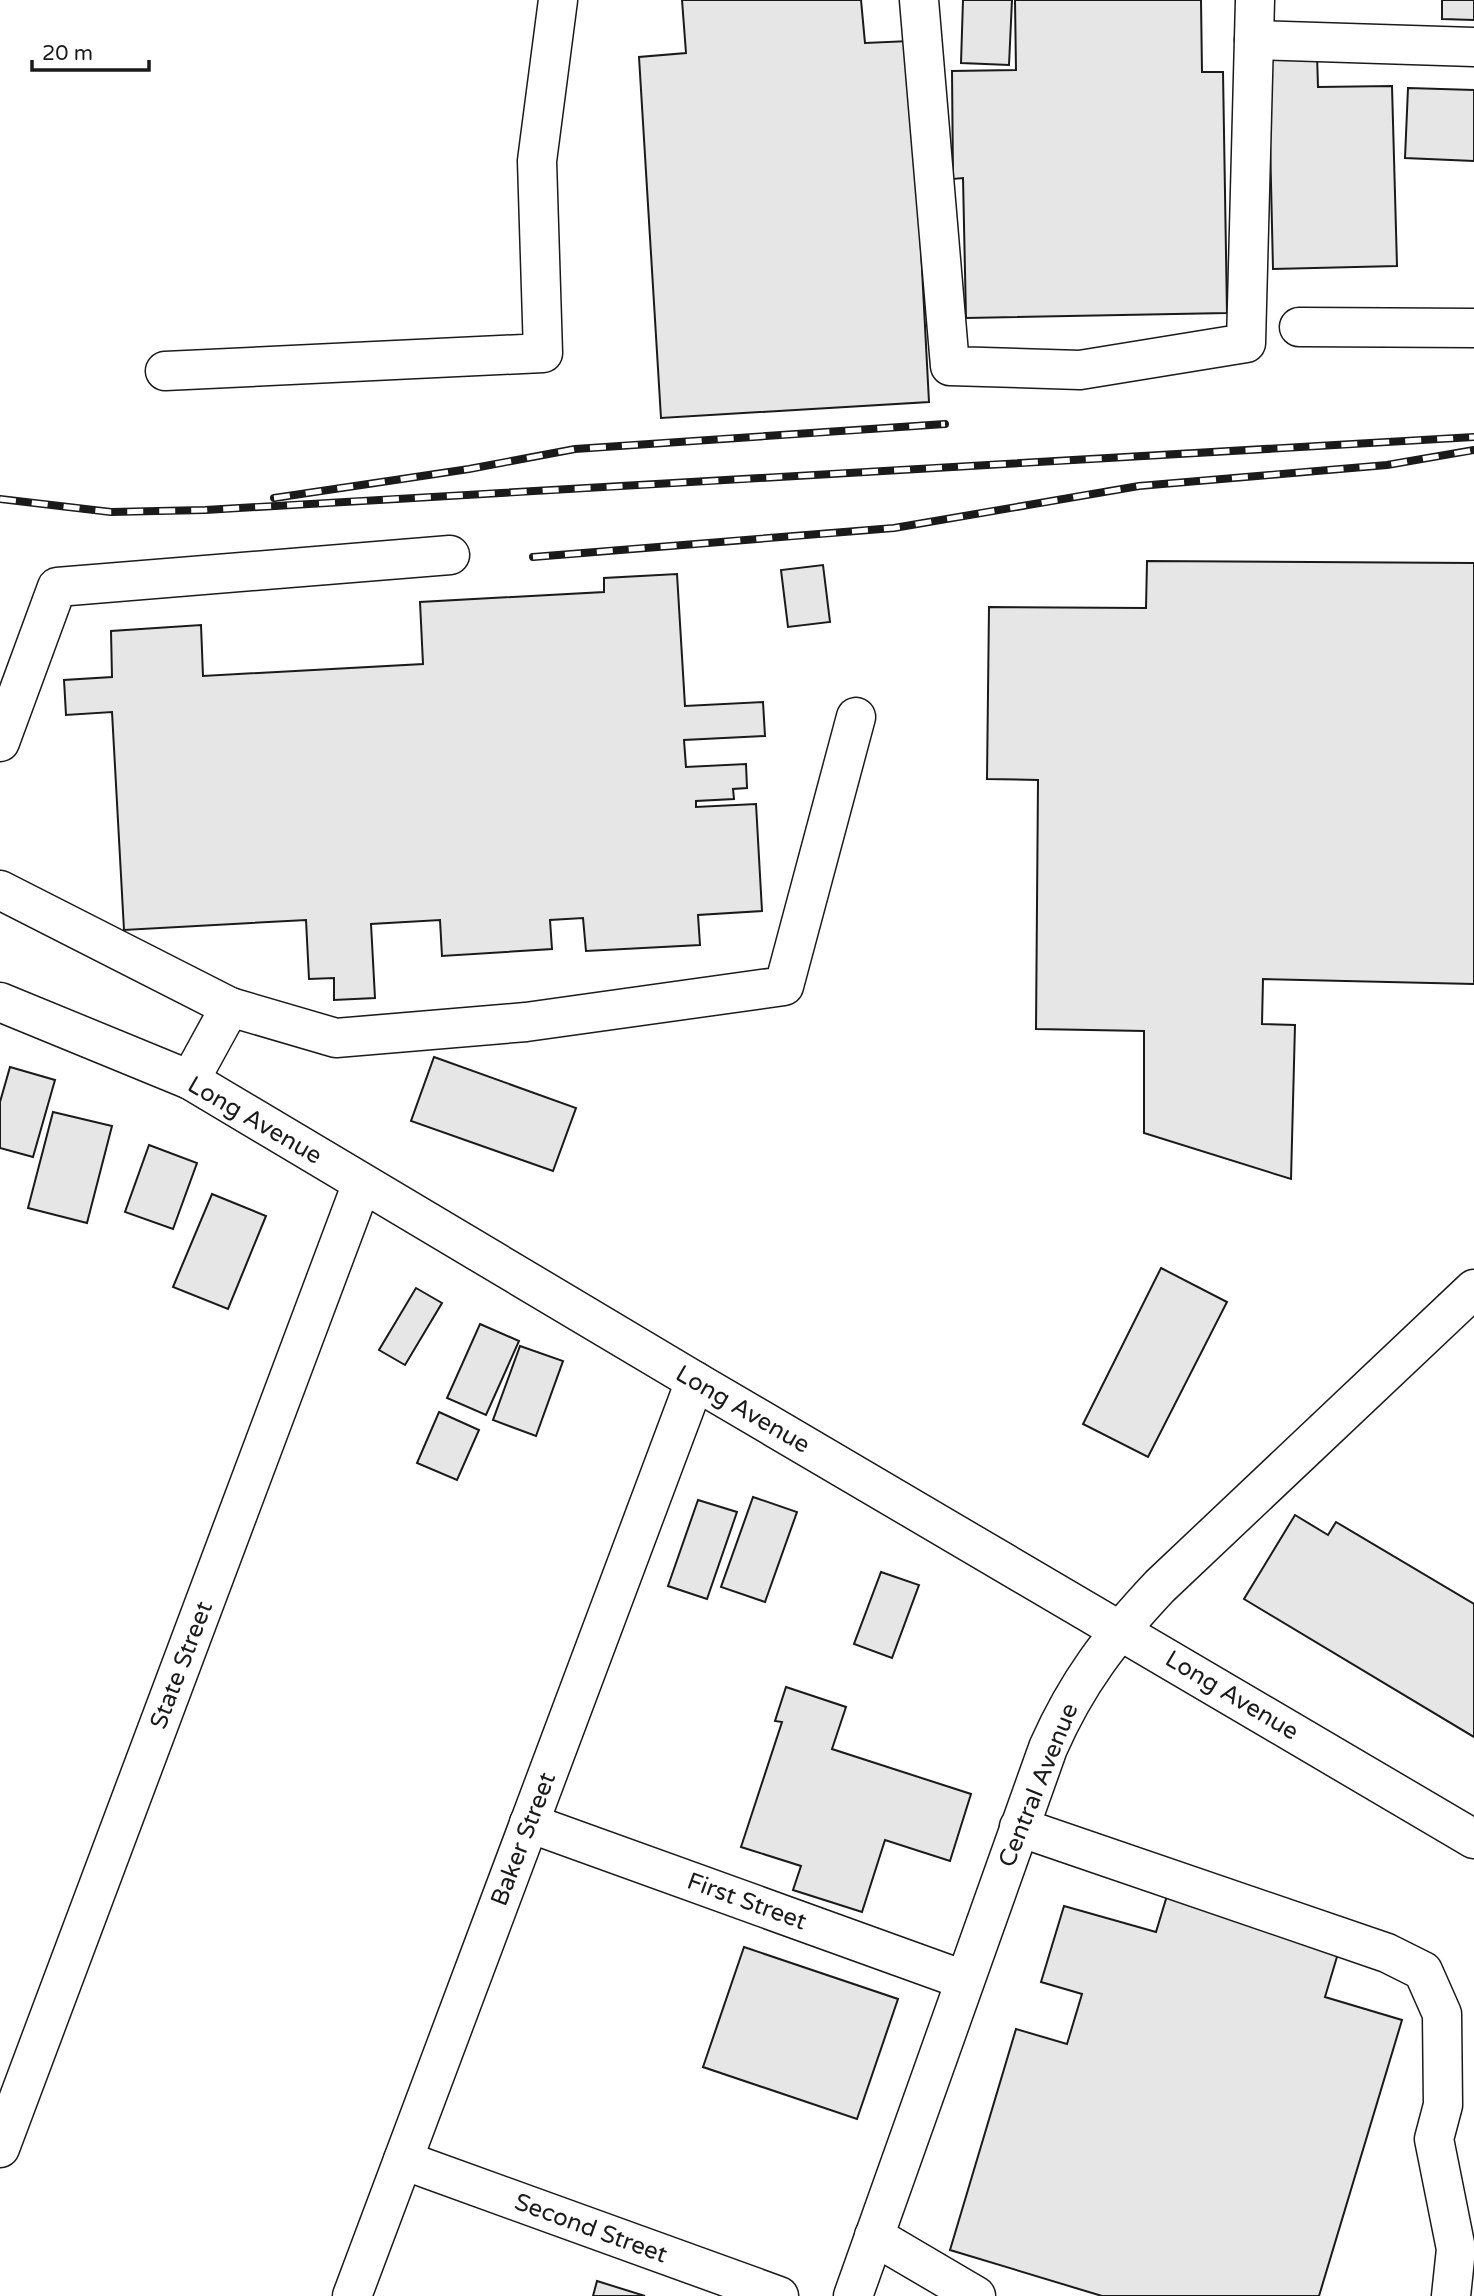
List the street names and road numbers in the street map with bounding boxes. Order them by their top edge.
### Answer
street label: Long Avenue [182,1070,327,1171]
street label: Long Avenue [670,1359,815,1460]
street label: State Street [144,1597,219,1733]
street label: Long Avenue [1160,1644,1304,1747]
street label: Central Avenue [992,1699,1085,1871]
street label: Baker Street [485,1768,562,1910]
street label: First Street [683,1866,810,1936]
street label: Second Street [511,2187,671,2269]

